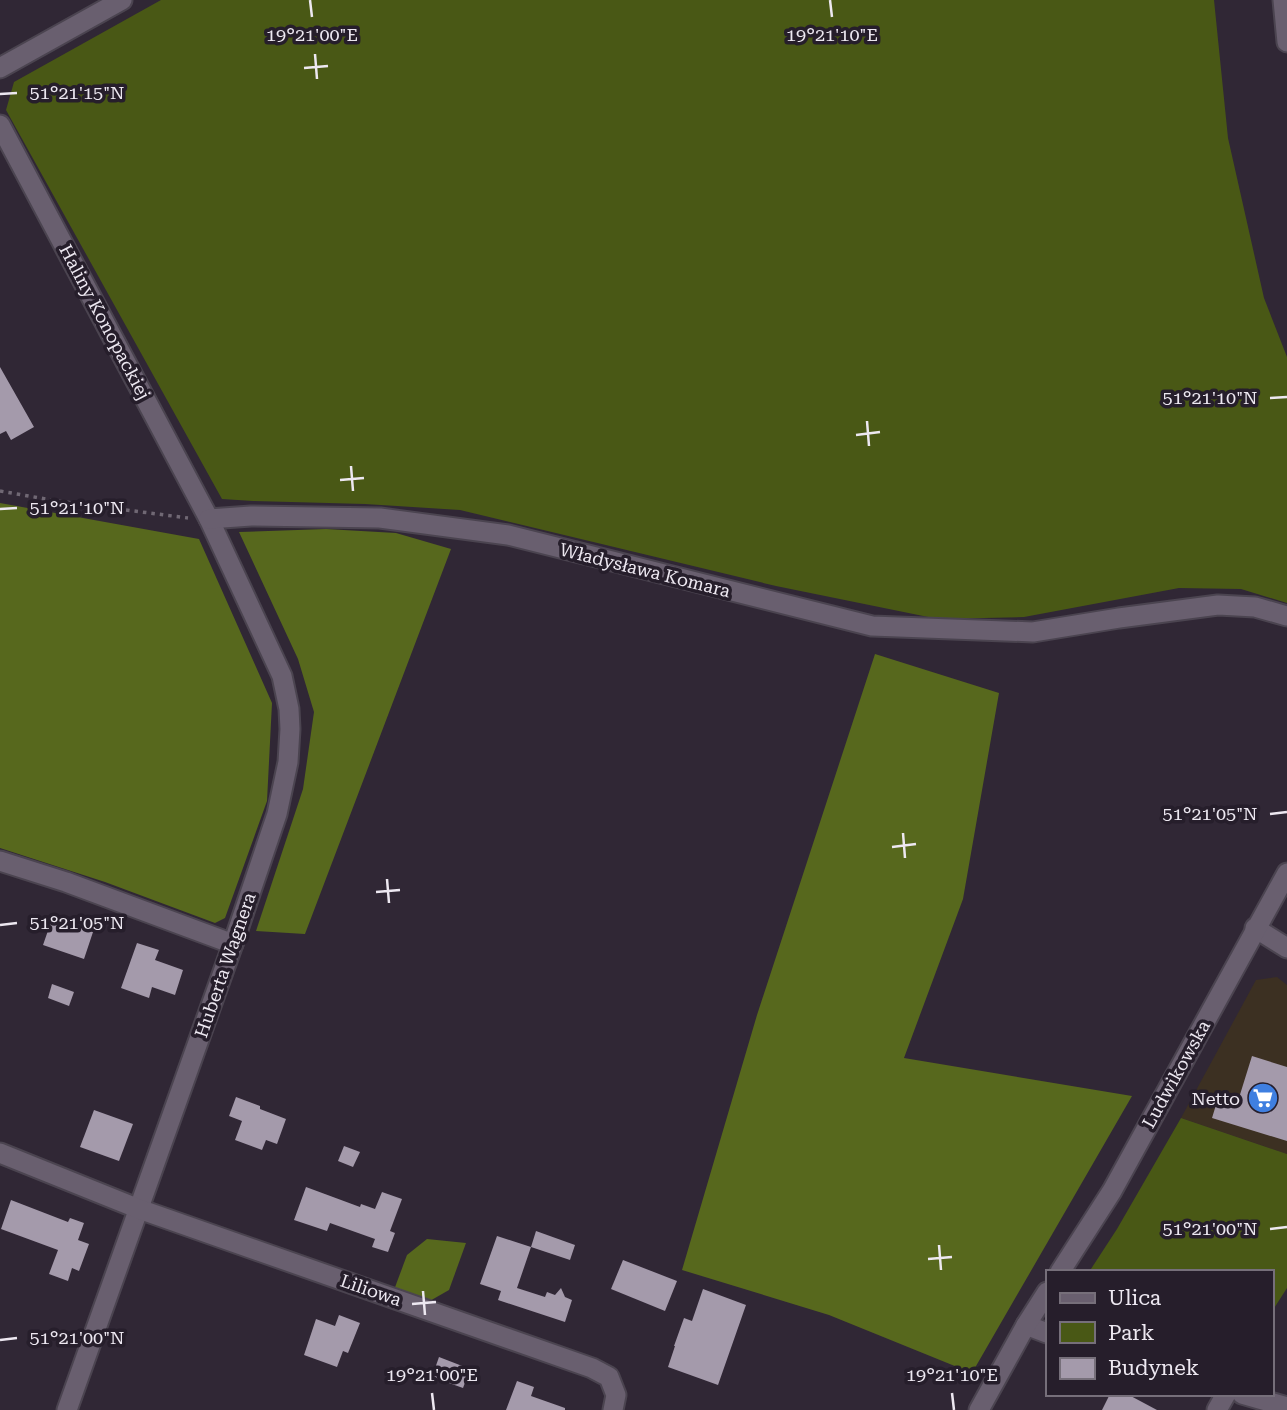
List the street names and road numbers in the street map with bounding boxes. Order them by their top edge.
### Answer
street label: Haliny Konopackiej [55,241,155,403]
street label: Władysława Komara [557,539,733,601]
street label: Huberta Wagnera [190,889,260,1040]
street label: Ludwikowska [1138,1016,1214,1132]
street label: Liliowa [338,1270,405,1310]

